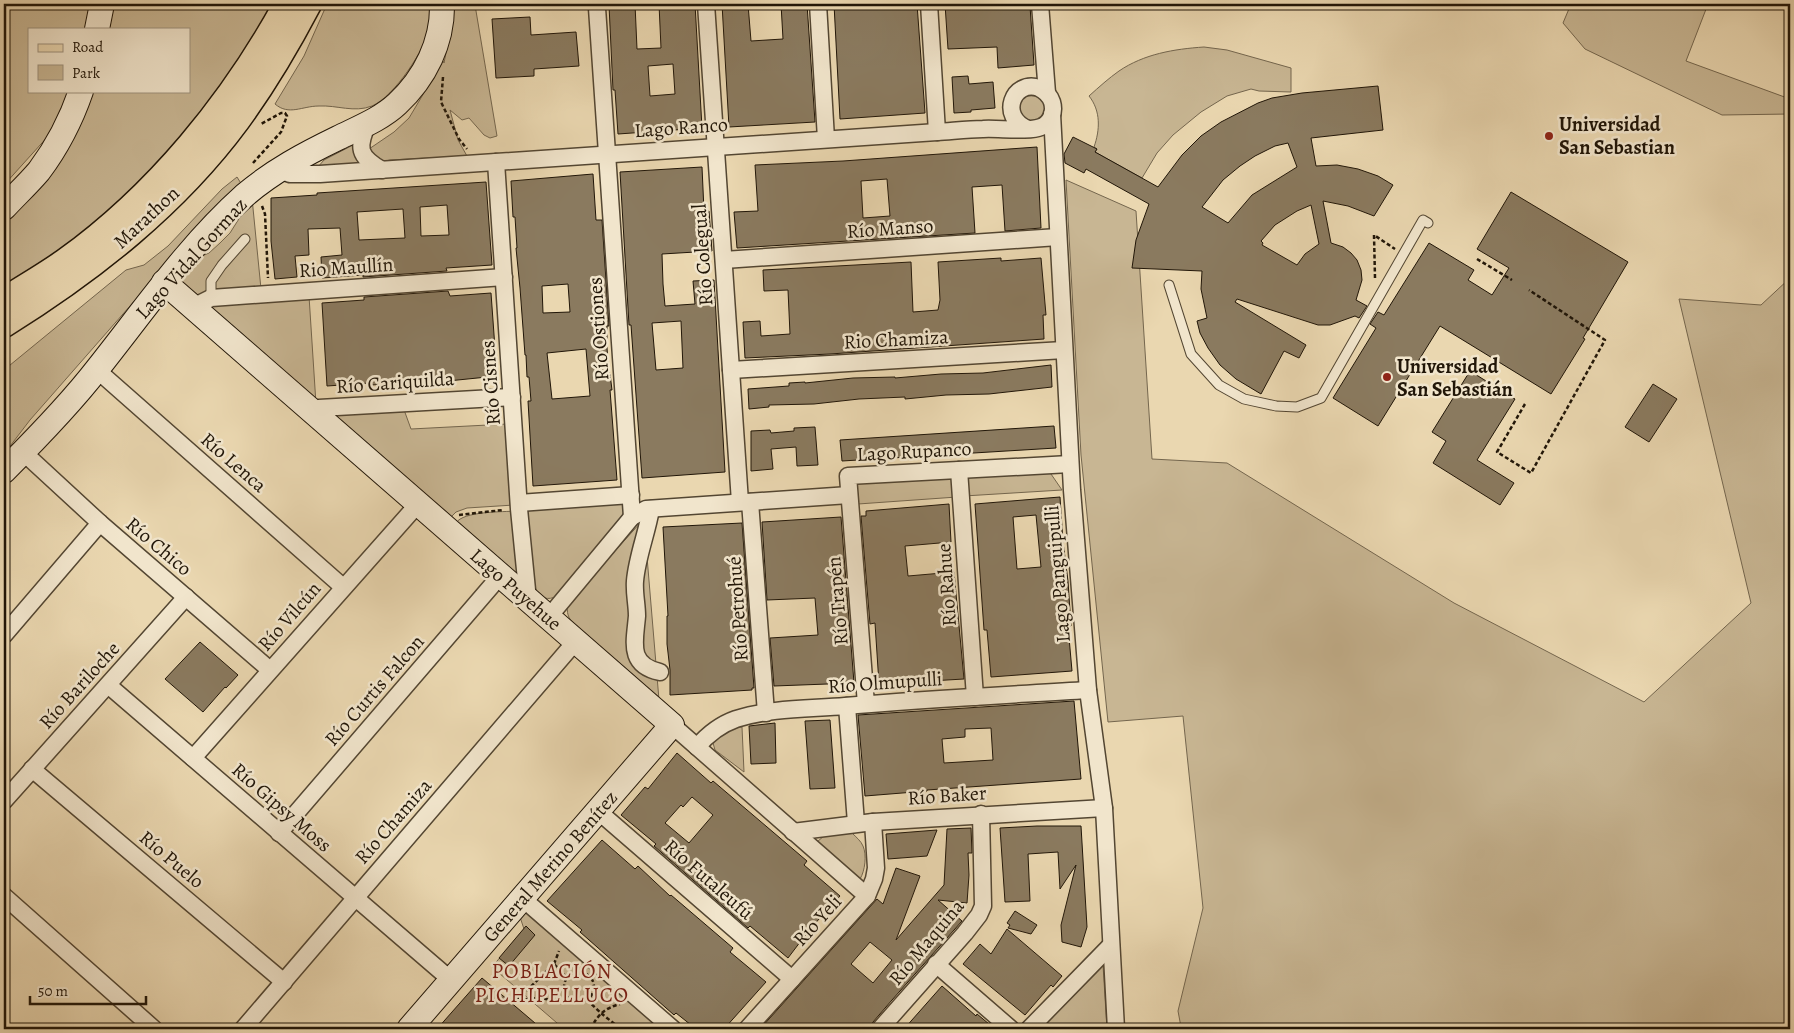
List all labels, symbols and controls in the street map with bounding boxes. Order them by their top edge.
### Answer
legend [28,28,190,92]
text: Road [72,37,104,57]
text: Park [72,63,101,83]
street label: Lago Ranco [633,111,729,144]
place label: Universidad San Sebastian [1559,111,1675,161]
marker: Universidad San Sebastian [1543,130,1555,142]
street label: Marathon [107,180,185,255]
street label: Lago Vidal Gormaz [129,192,253,325]
street label: Río Colegual [685,203,720,307]
street label: Río Manso [846,212,934,245]
street label: Rio Maullín [298,251,394,284]
street label: Río Ostiones [581,276,616,382]
street label: Rio Chamiza [843,323,950,356]
street label: Río Cisnes [474,339,507,426]
place label: Universidad San Sebastián [1397,353,1513,403]
street label: Río Cariquilda [335,365,456,400]
marker: Universidad San Sebastián [1381,371,1393,383]
street label: Río Lenca [195,426,273,499]
street label: Lago Rupanco [856,435,972,468]
street label: Lago Panguipulli [1038,504,1077,644]
street label: Río Chico [120,511,197,582]
street label: Lago Puyehue [464,542,567,637]
street label: Río Rahue [930,542,963,627]
street label: Río Trapén [820,555,855,647]
street label: Río Petrohué [720,556,755,662]
street label: Río Vilcún [252,576,327,657]
street label: Río Curtis Falcon [318,629,430,752]
street label: Río Bariloche [33,636,126,735]
street label: Río Olmupulli [827,665,943,700]
street label: Río Gipsy Moss [226,756,337,858]
street label: Río Chamiza [349,772,438,870]
street label: Río Baker [907,779,988,812]
street label: General Merino Benítez [477,785,624,948]
street label: Río Puelo [133,824,210,895]
street label: Río Futaleufú [658,833,759,926]
street label: Río Yeli [787,889,848,952]
street label: Río Maquina [882,893,971,991]
district label: POBLACIÓN PICHIPELLUCO [475,957,629,1009]
scale bar [30,973,146,1005]
text: 50 m [38,981,68,1001]

